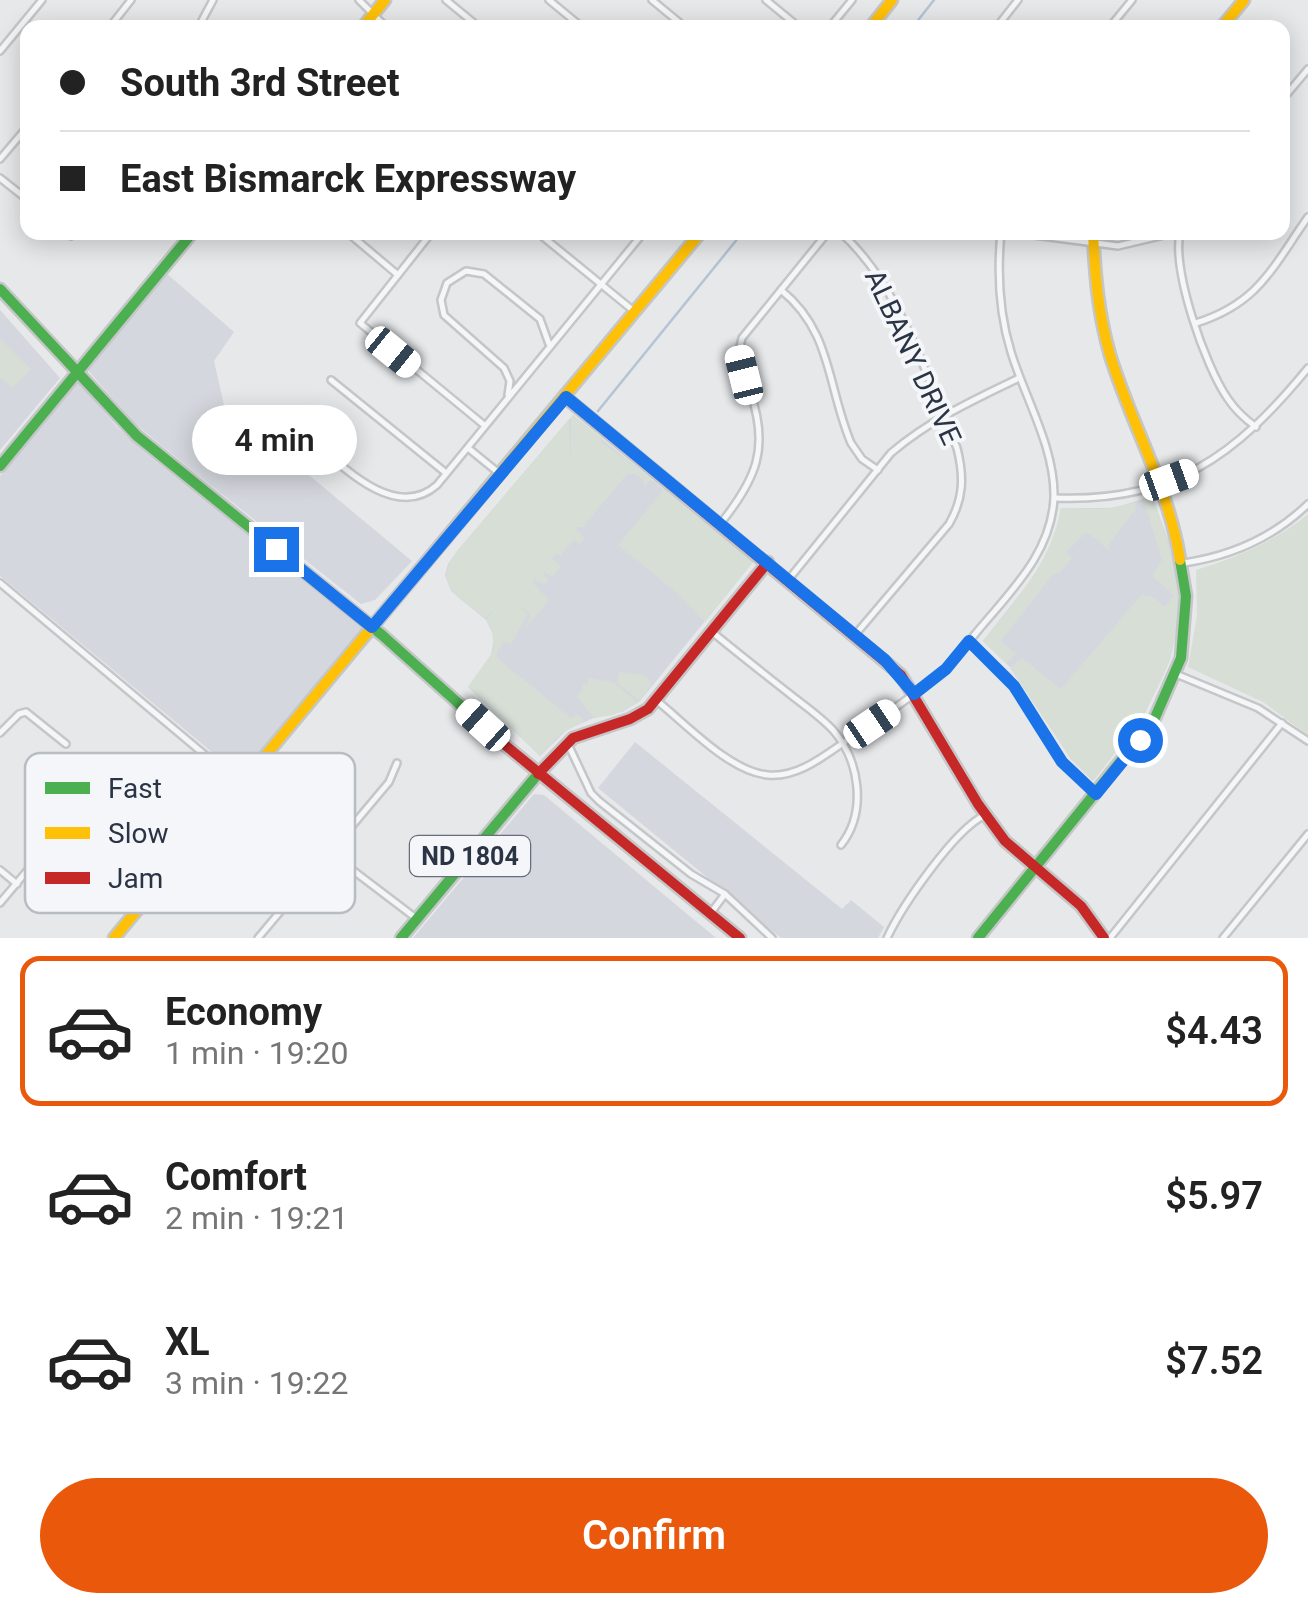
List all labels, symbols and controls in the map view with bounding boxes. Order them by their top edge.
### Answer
text: South 3rd Street [120,61,400,105]
text: East Bismarck Expressway [120,157,576,201]
street label: ALBANY DRIVE [858,264,968,450]
car [360,321,426,383]
car [722,342,766,408]
callout: 4 min [194,404,358,474]
text: 4 min [234,421,315,459]
car [1136,456,1202,504]
route end [254,527,299,572]
car [451,694,515,756]
car [839,695,905,753]
route start [1118,718,1163,763]
legend [25,753,355,913]
text: Fast [108,772,162,805]
text: Slow [108,817,168,850]
road number: ND 1804 [410,836,530,876]
text: Jam [108,862,163,895]
icon: car [45,986,135,1076]
text: Economy [165,990,322,1034]
text: $4.43 [1165,1009,1263,1053]
text: 1 min · 19:20 [165,1034,348,1072]
icon: car [45,1151,135,1241]
text: Comfort [165,1155,307,1199]
text: $5.97 [1165,1174,1263,1218]
text: 2 min · 19:21 [165,1199,348,1237]
icon: car [45,1316,135,1406]
text: XL [165,1320,210,1364]
text: $7.52 [1165,1339,1263,1383]
text: 3 min · 19:22 [165,1364,348,1402]
button: Confirm [40,1478,1268,1593]

